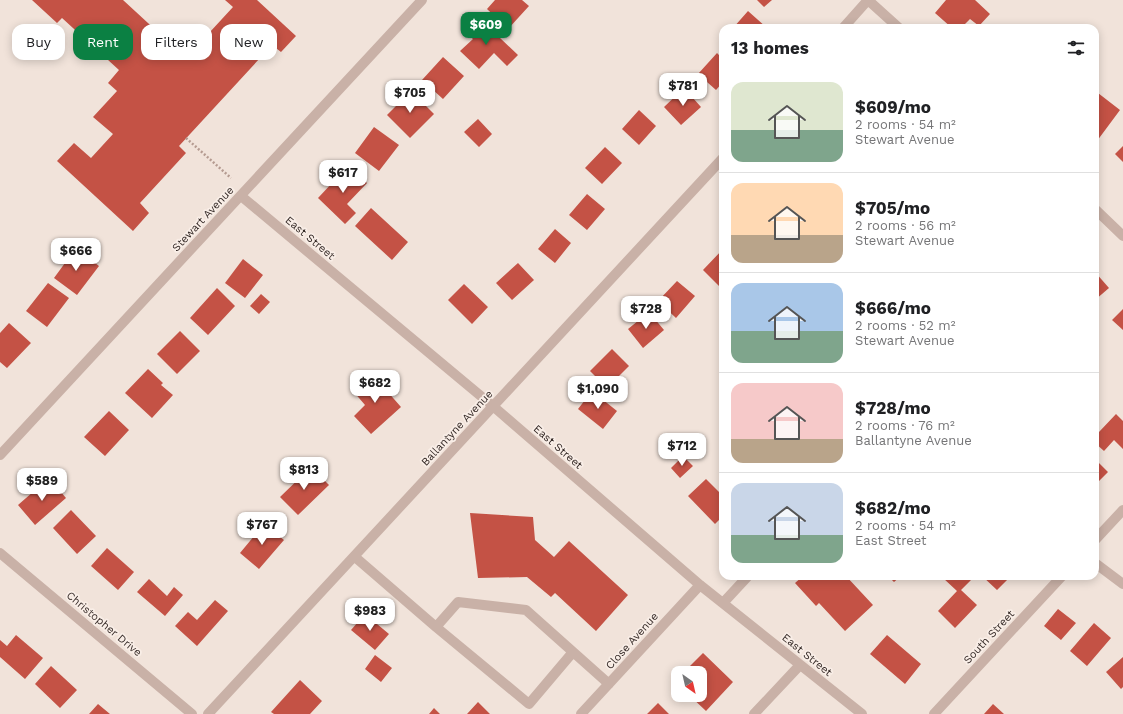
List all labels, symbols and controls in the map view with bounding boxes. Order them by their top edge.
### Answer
pin: $609 [462,12,510,46]
text: $609 [470,17,502,32]
chip: Buy [12,24,65,60]
chip: Rent [73,24,133,60]
chip: Filters [141,24,212,60]
chip: New [220,24,277,60]
icon: filters [1065,37,1087,59]
text: 13 homes [731,38,809,58]
pin: $781 [659,73,707,107]
text: $781 [668,78,698,93]
pin: $705 [386,80,434,114]
text: $705 [394,85,426,100]
text: $609/mo [855,97,931,117]
icon: home [763,98,811,146]
text: 2 rooms · 54 m² [855,117,956,132]
text: Stewart Avenue [855,132,954,147]
pin: $617 [319,160,367,194]
text: $617 [328,165,358,180]
street label: Stewart Avenue [170,184,236,254]
text: $705/mo [855,198,930,218]
icon: home [763,199,811,247]
street label: East Street [283,214,338,263]
text: 2 rooms · 56 m² [855,218,956,233]
text: Stewart Avenue [855,233,954,248]
pin: $666 [52,238,100,272]
text: $666 [60,243,92,258]
pin: $728 [622,296,670,330]
text: $666/mo [855,298,931,318]
icon: home [763,299,811,347]
text: $728 [630,301,662,316]
text: 2 rooms · 52 m² [855,318,955,333]
text: Stewart Avenue [855,333,954,348]
pin: $682 [351,370,399,404]
text: $682 [359,375,391,390]
pin: $1,090 [565,376,631,410]
text: $1,090 [577,381,619,396]
street label: Ballantyne Avenue [419,387,495,469]
text: $728/mo [855,398,931,418]
icon: home [763,399,811,447]
text: 2 rooms · 76 m² [855,418,955,433]
street label: East Street [531,422,585,472]
pin: $712 [658,433,706,467]
text: Ballantyne Avenue [855,433,972,448]
text: $712 [667,438,697,453]
pin: $813 [280,457,328,491]
text: $813 [289,462,319,477]
pin: $589 [18,468,66,502]
text: $589 [26,473,58,488]
text: $682/mo [855,498,931,518]
icon: home [763,499,811,547]
pin: $767 [238,512,286,546]
text: $767 [246,517,278,532]
text: 2 rooms · 54 m² [855,518,956,533]
text: East Street [855,533,927,548]
street label: Christopher Drive [64,589,144,659]
pin: $983 [346,598,394,632]
text: $983 [354,603,386,618]
street label: South Street [961,607,1017,667]
street label: Close Avenue [603,610,661,672]
street label: East Street [779,631,835,679]
north arrow [671,666,707,702]
map controls [671,666,707,702]

